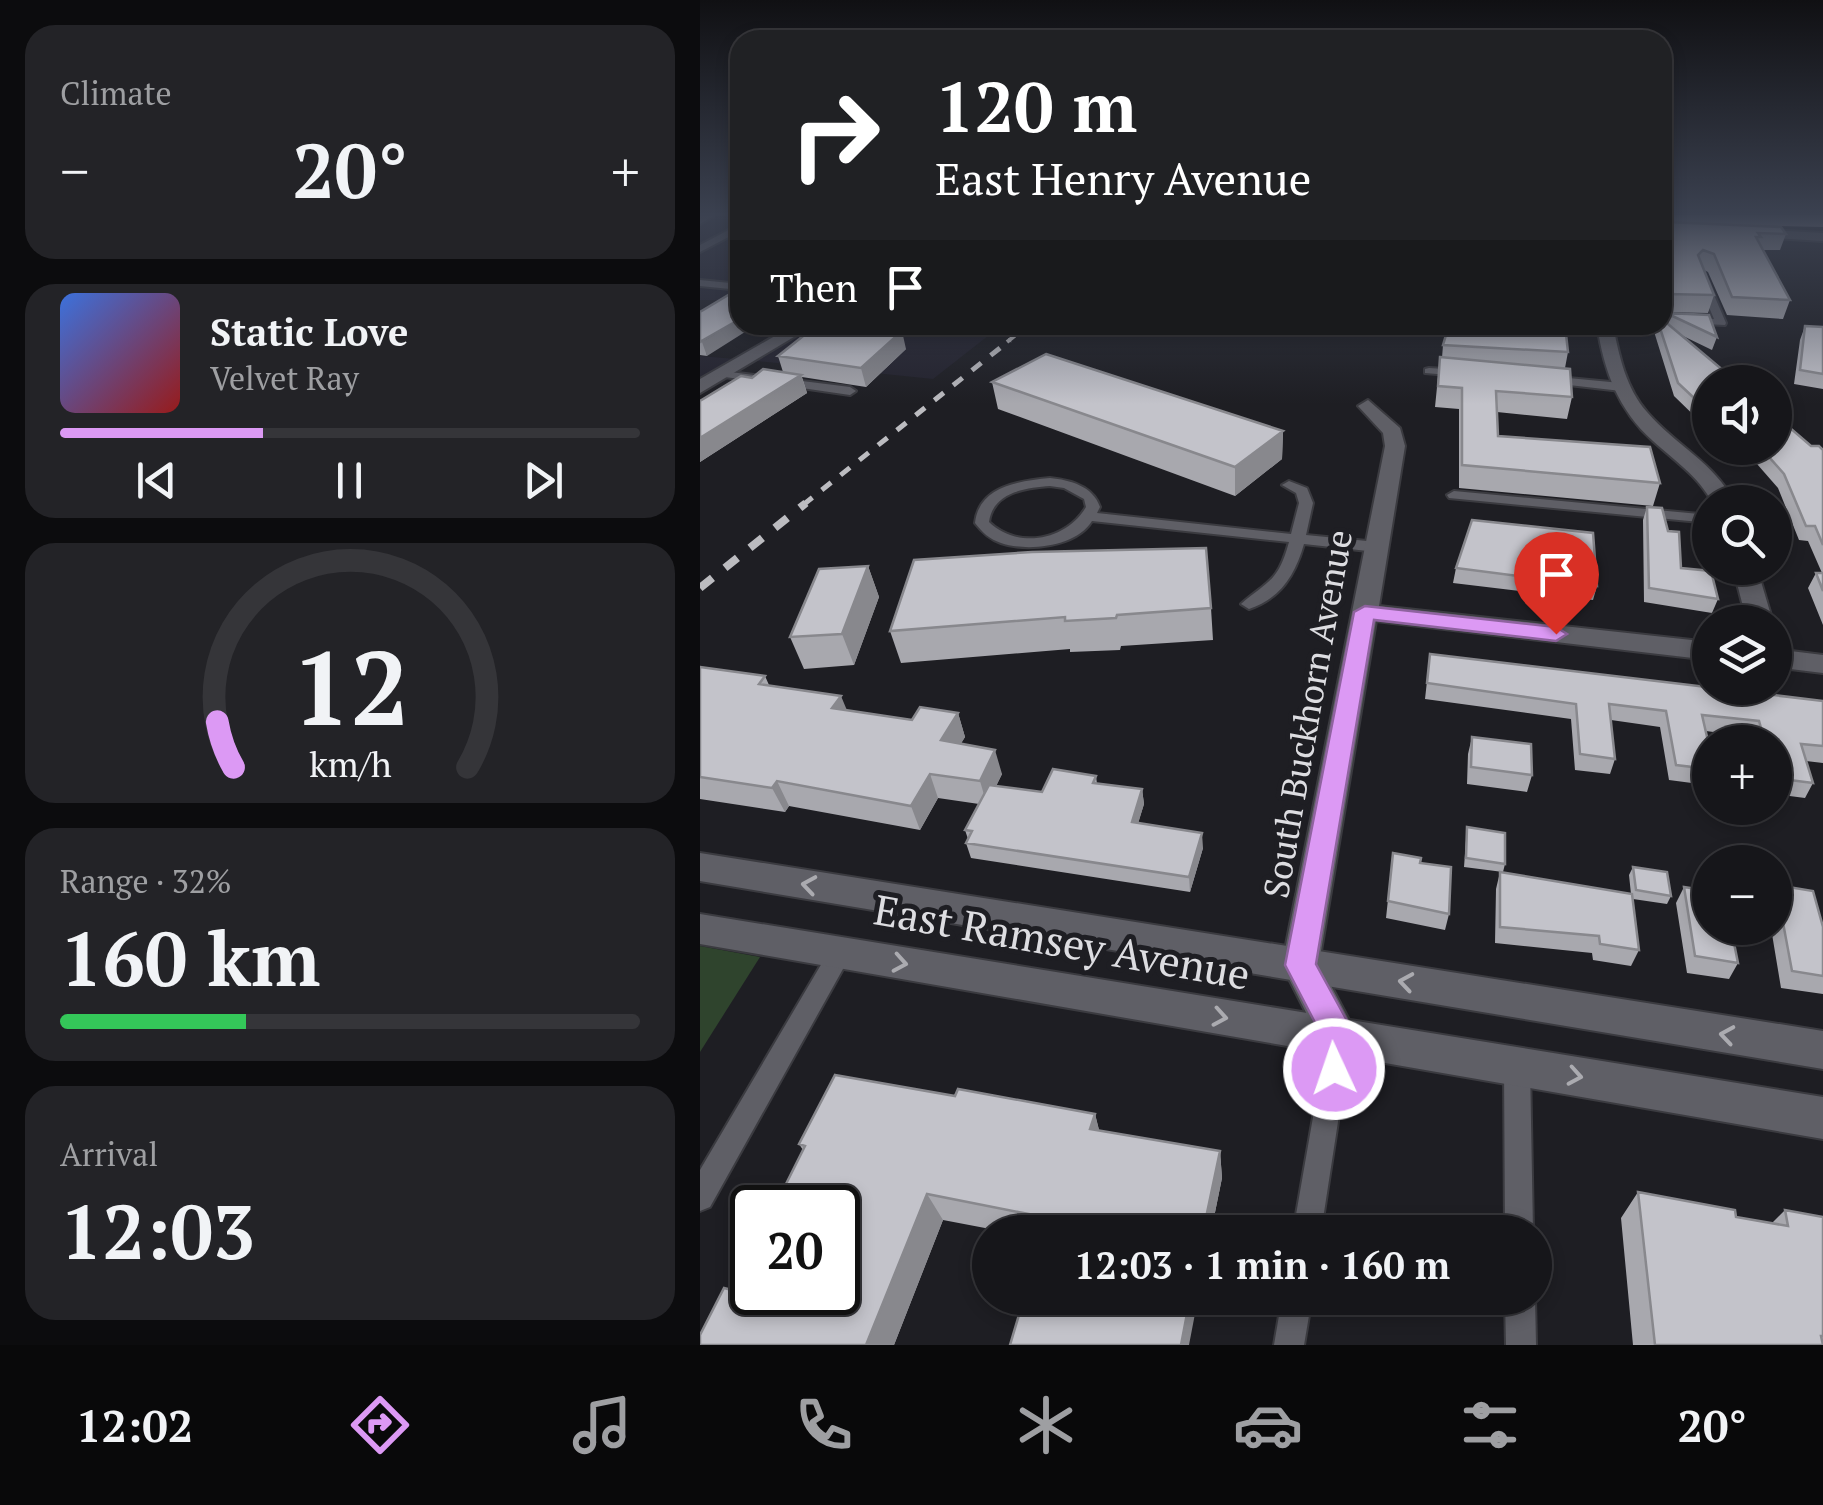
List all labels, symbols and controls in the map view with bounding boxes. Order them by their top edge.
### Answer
text: 120 m [935,59,1137,152]
icon: right [770,70,900,200]
text: Climate [60,72,172,114]
text: 20° [292,120,408,219]
text: − [60,134,89,207]
text: + [611,134,640,207]
text: East Henry Avenue [935,148,1311,208]
icon: arrive [878,260,933,315]
text: Then [770,263,858,313]
text: Static Love [210,307,408,357]
text: Velvet Ray [210,357,359,399]
map controls [1692,365,1792,945]
button: sound [1692,365,1792,465]
icon: previous [129,453,184,508]
icon: pause [322,453,377,508]
icon: next [516,453,571,508]
button: search [1692,485,1792,585]
street label: South Buckhorn Avenue [1252,526,1362,901]
pin [1514,532,1599,635]
icon: arrive [1529,547,1584,602]
button: layers [1692,605,1792,705]
text: 12 [291,617,409,755]
button: + [1692,725,1792,825]
text: km/h [309,740,391,787]
button: − [1692,845,1792,945]
text: Range · 32% [60,860,232,902]
one-way arrow [801,875,817,896]
street label: East Ramsey Avenue [870,880,1254,1002]
text: 160 km [60,908,320,1007]
one-way arrow [891,952,908,973]
one-way arrow [1398,973,1414,994]
one-way arrow [1212,1005,1228,1026]
position arrow [1282,1017,1386,1121]
one-way arrow [1719,1025,1735,1046]
one-way arrow [1567,1065,1584,1086]
text: Arrival [60,1133,158,1175]
text: 12:03 [60,1181,255,1280]
speed limit sign: 20 [730,1185,860,1315]
text: 12:03 · 1 min · 160 m [1074,1240,1450,1290]
icon: directions [345,1390,415,1460]
icon: music [567,1390,637,1460]
icon: phone [789,1390,859,1460]
icon: climate [1011,1390,1081,1460]
icon: car [1233,1390,1303,1460]
icon: filters [1455,1390,1525,1460]
text: 12:02 [76,1395,193,1455]
text: 20° [1677,1395,1747,1455]

